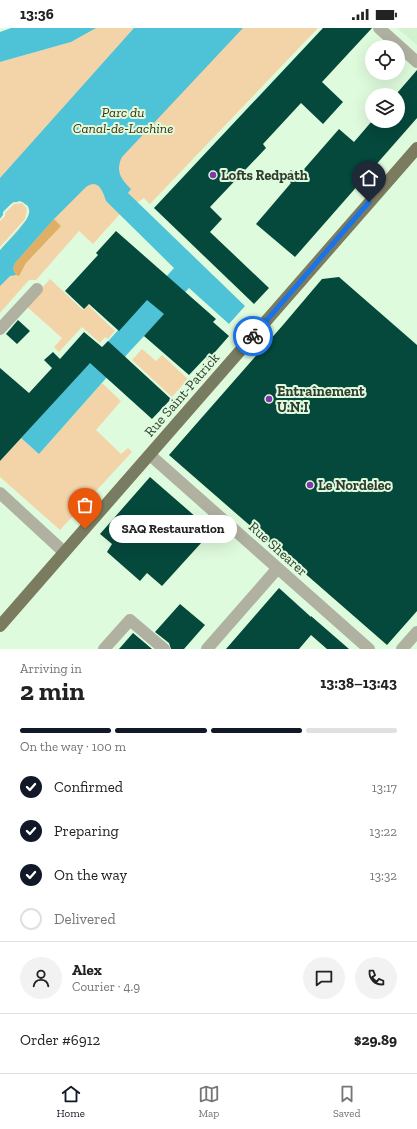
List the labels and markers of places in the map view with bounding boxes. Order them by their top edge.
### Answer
pin [352,161,386,202]
place label: Lofts Redpath [221,167,308,184]
marker: Lofts Redpath [208,170,218,180]
place label: Entraînement U.N.I [277,383,365,416]
marker: Entraînement U.N.I [264,394,274,404]
place label: Le Nordelec [318,477,391,494]
marker: Le Nordelec [305,480,315,490]
pin [68,488,102,529]
callout: SAQ Restauration [109,515,237,543]

